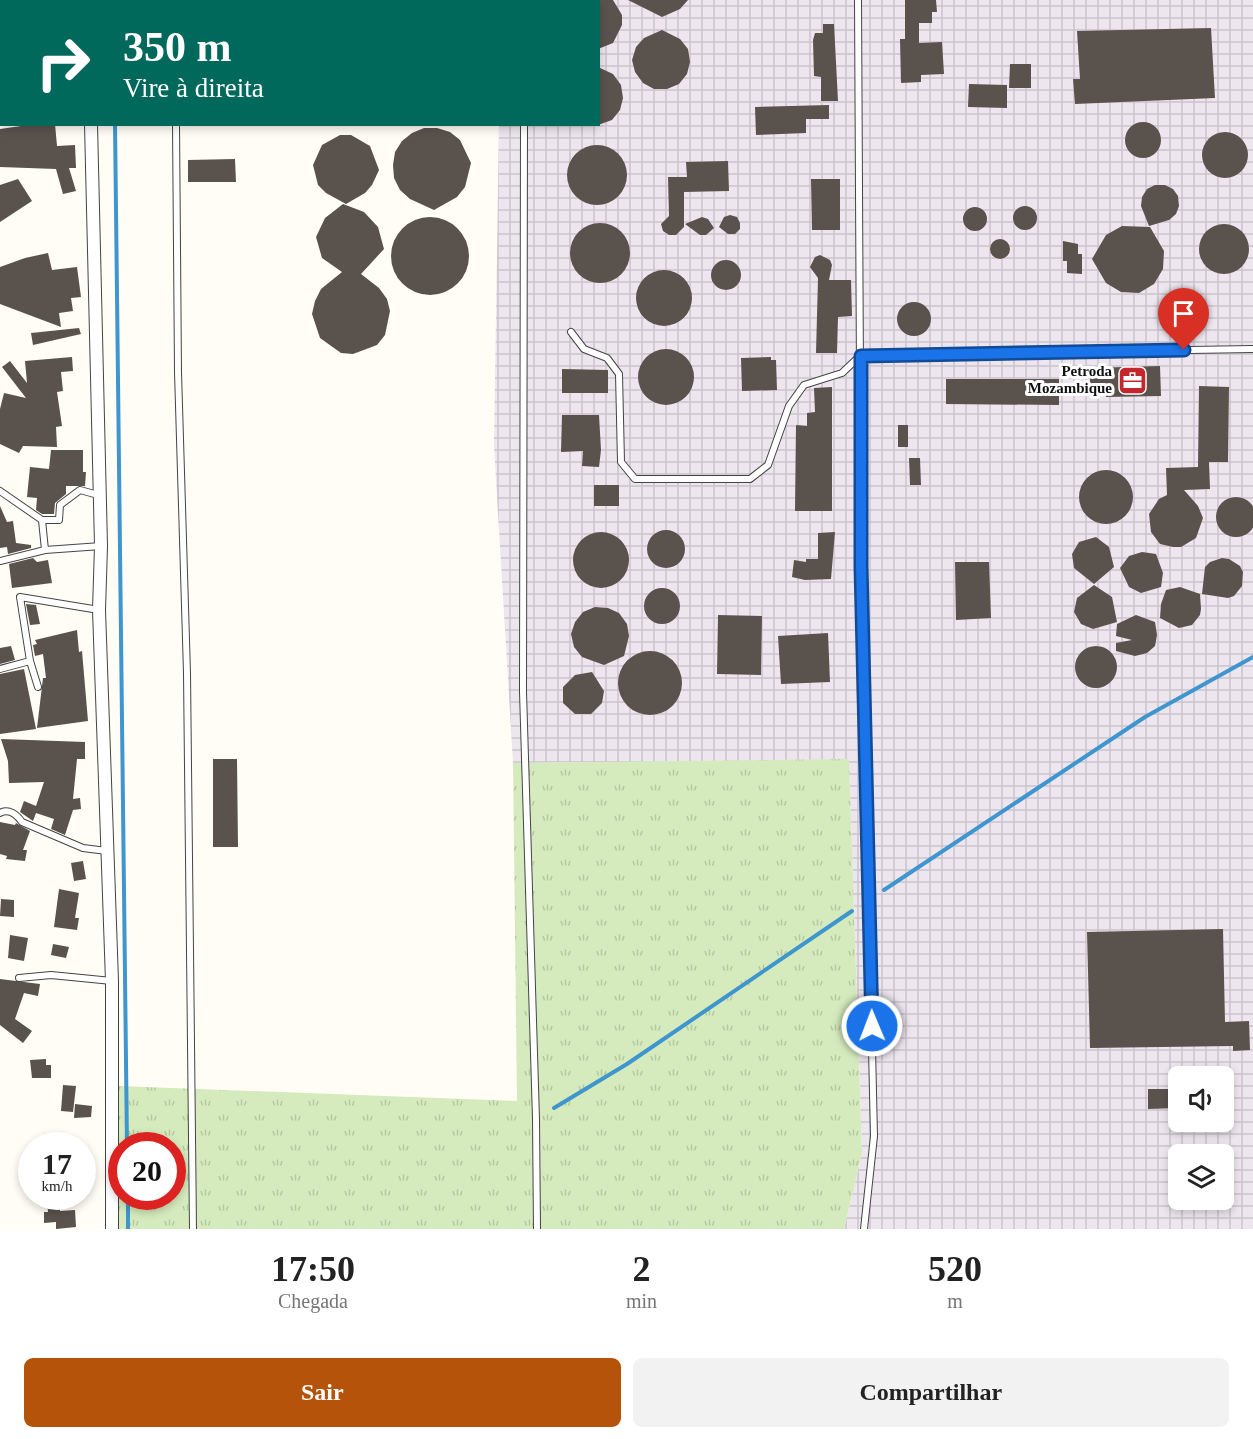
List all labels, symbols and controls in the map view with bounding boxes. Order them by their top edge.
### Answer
icon: right [24,24,102,102]
text: 350 m [123,24,232,70]
text: Vire à direita [123,73,264,103]
pin [1158,288,1209,350]
icon: arrive [1167,297,1200,330]
place label: Petroda Mozambique [1028,363,1112,396]
office icon: Petroda Mozambique [1117,364,1149,396]
position arrow [840,994,904,1058]
map controls [1168,1066,1234,1210]
button: sound [1168,1066,1234,1132]
speed limit sign: 20 [108,1132,186,1210]
button: layers [1168,1144,1234,1210]
text: 17 [42,1147,72,1180]
text: km/h [42,1178,72,1194]
text: 17:50 [271,1249,355,1289]
text: 2 [633,1249,651,1289]
text: 520 [928,1249,982,1289]
text: Chegada [278,1290,348,1312]
text: min [626,1290,657,1312]
text: m [947,1290,963,1312]
button: Sair [24,1358,621,1427]
button: Compartilhar [633,1358,1229,1427]

